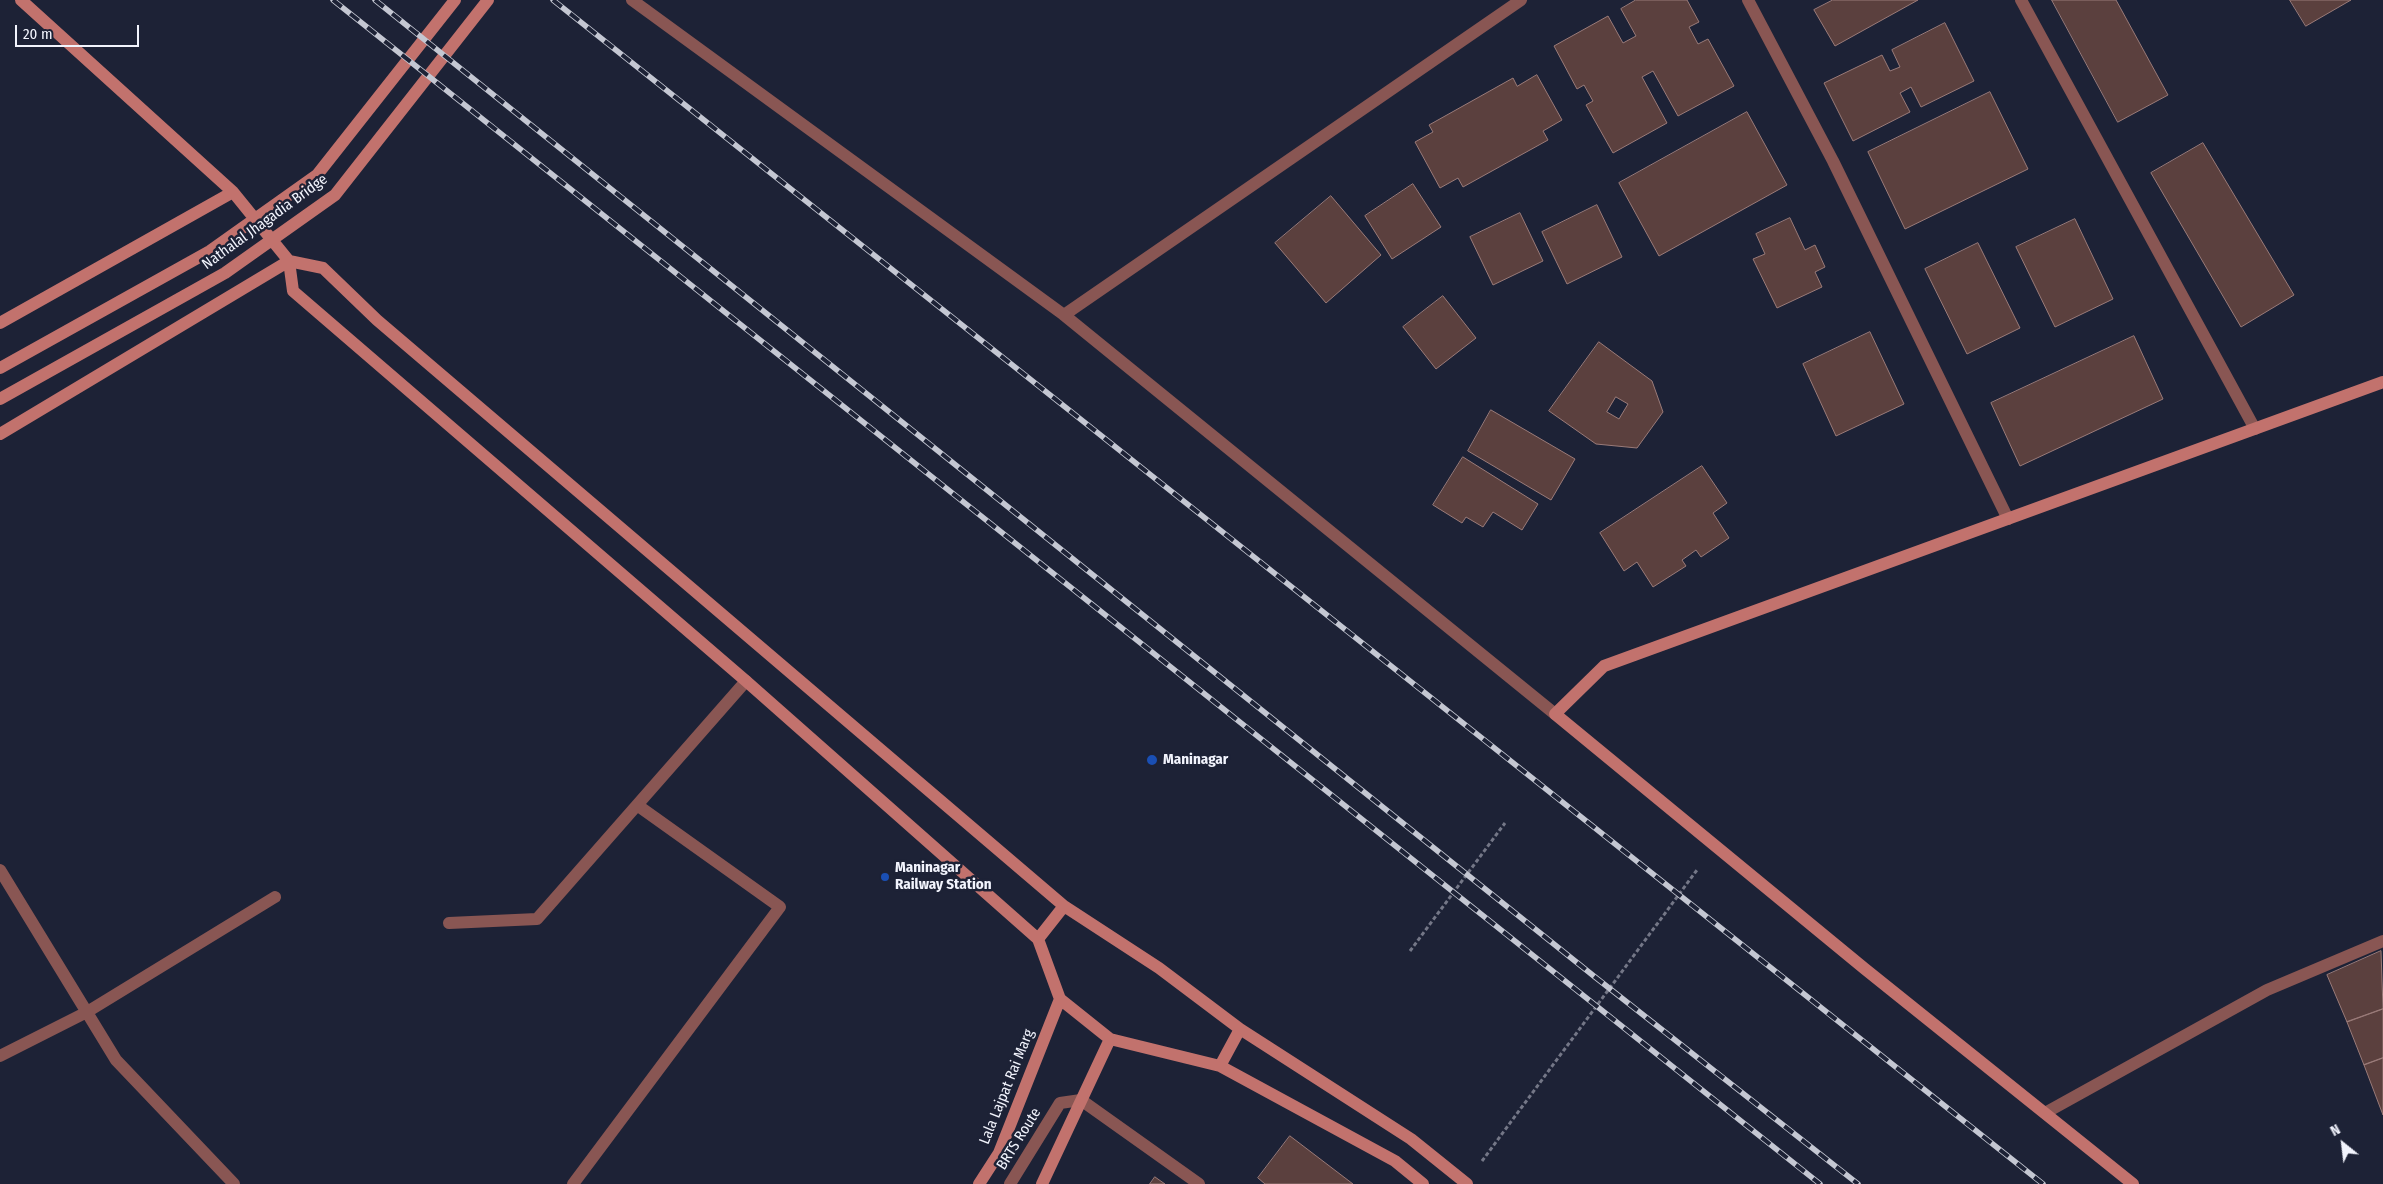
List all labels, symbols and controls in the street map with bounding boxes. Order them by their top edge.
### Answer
scale bar [18,15,141,47]
text: 20 m [23,25,53,43]
street label: Nathalal Jhagadia Bridge [199,170,331,274]
place label: Maninagar [1163,751,1228,769]
marker: Maninagar [1145,753,1159,767]
place label: Maninagar Railway Station [895,859,992,894]
marker: Maninagar Railway Station [879,871,891,883]
street label: Lala Lajpat Rai Marg [976,1027,1038,1147]
street label: BRTS Route [993,1105,1045,1173]
north arrow [2318,1119,2368,1169]
text: N [2328,1121,2343,1140]

